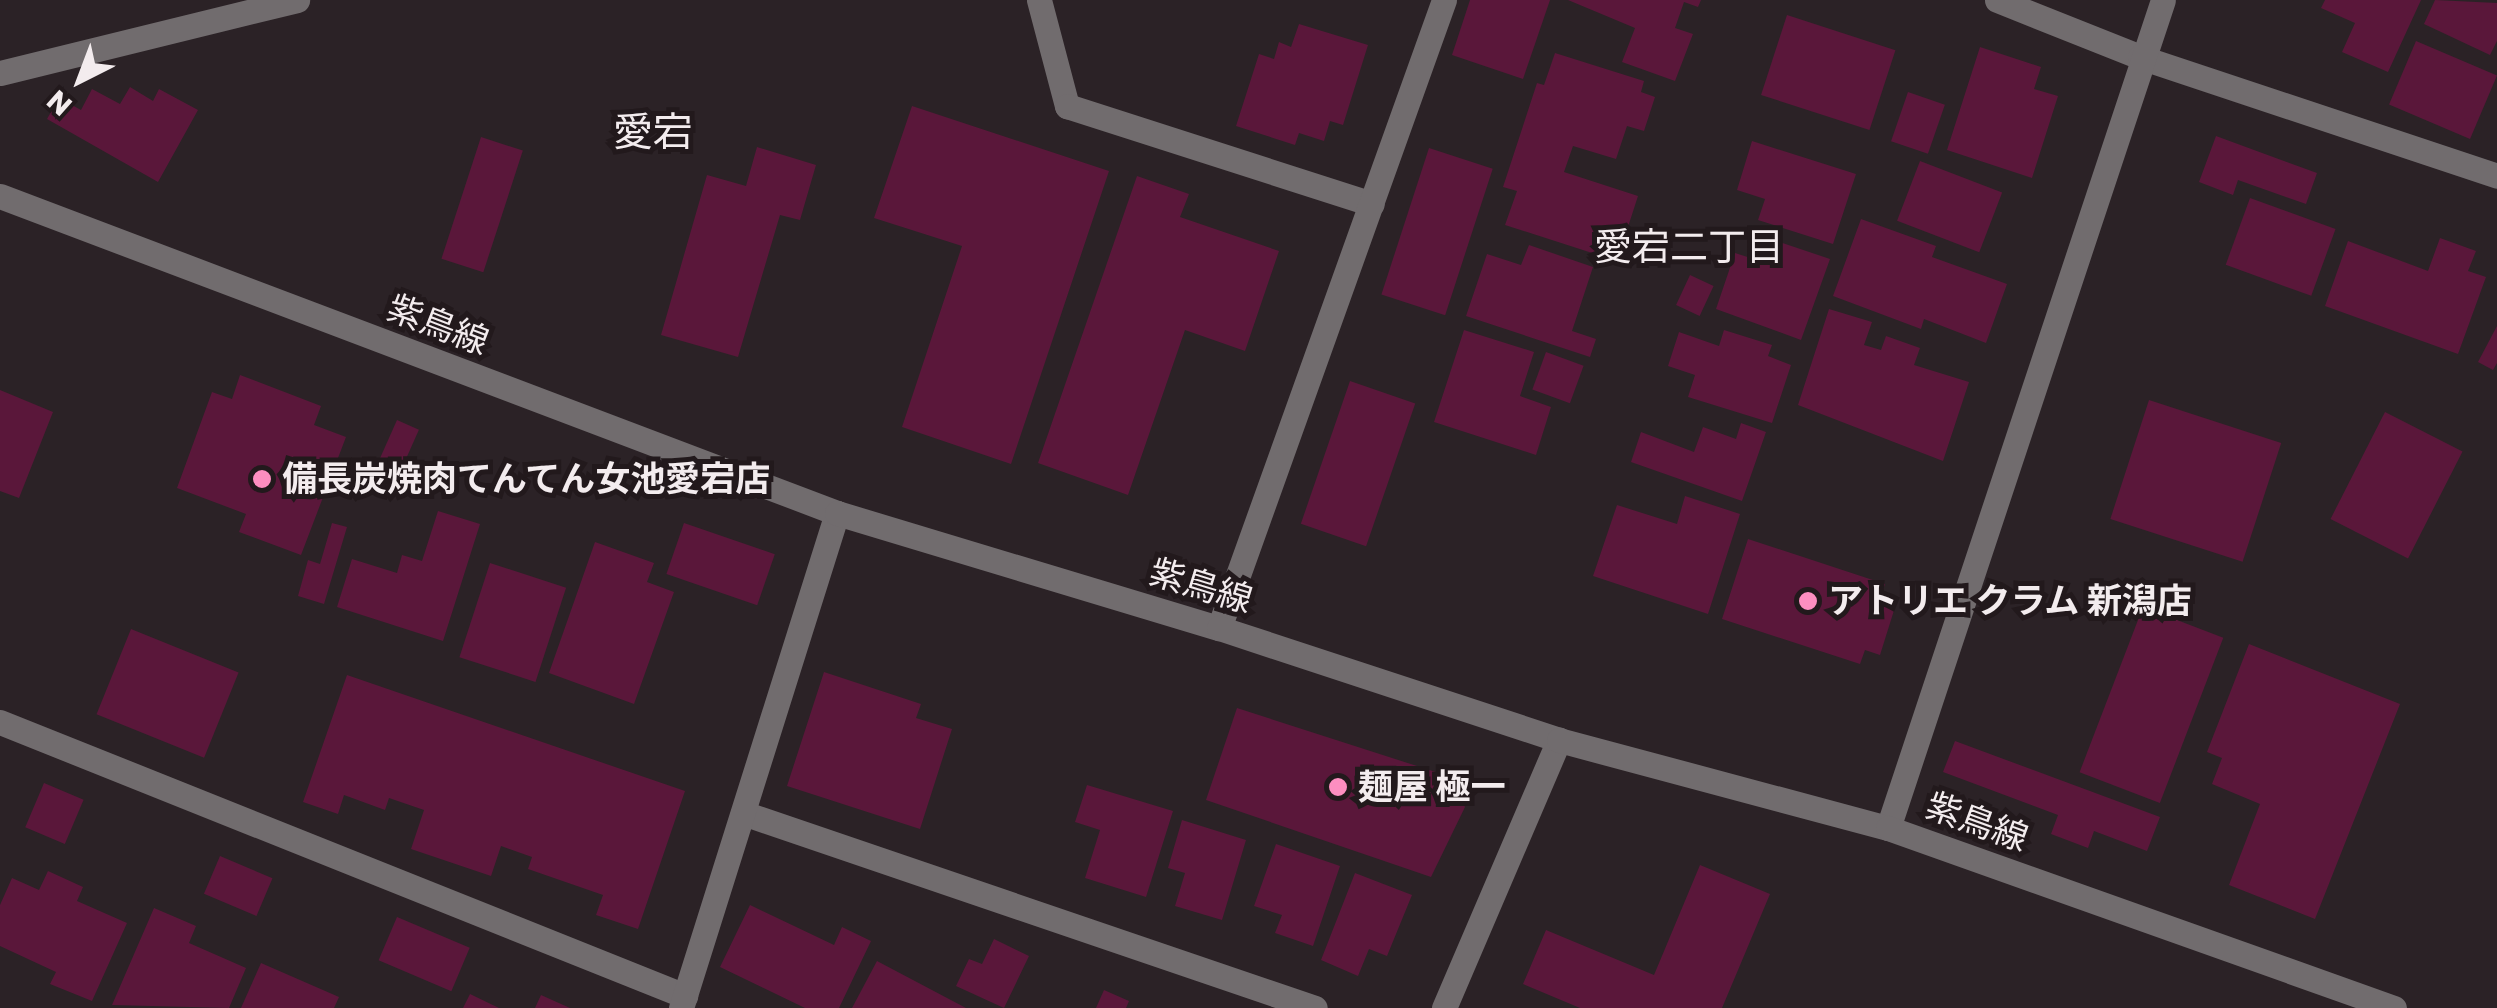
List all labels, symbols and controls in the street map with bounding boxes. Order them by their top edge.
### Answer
north arrow [30,30,130,130]
text: N [39,81,80,124]
district label: 愛宕 [613,108,693,156]
district label: 愛宕二丁目 [1594,224,1784,270]
street label: 紫鳥線 [381,287,495,363]
place label: 備長炭焼肉てんてん女池愛宕店 [282,458,772,500]
marker: 備長炭焼肉てんてん女池愛宕店 [251,468,273,490]
street label: 紫鳥線 [1145,551,1257,621]
place label: アトリエ クラム 新潟店 [1828,580,2193,622]
marker: アトリエ クラム 新潟店 [1797,590,1819,612]
place label: 麺屋 極一 [1358,766,1505,808]
marker: 麺屋 極一 [1327,776,1349,798]
street label: 紫鳥線 [1920,784,2034,860]

